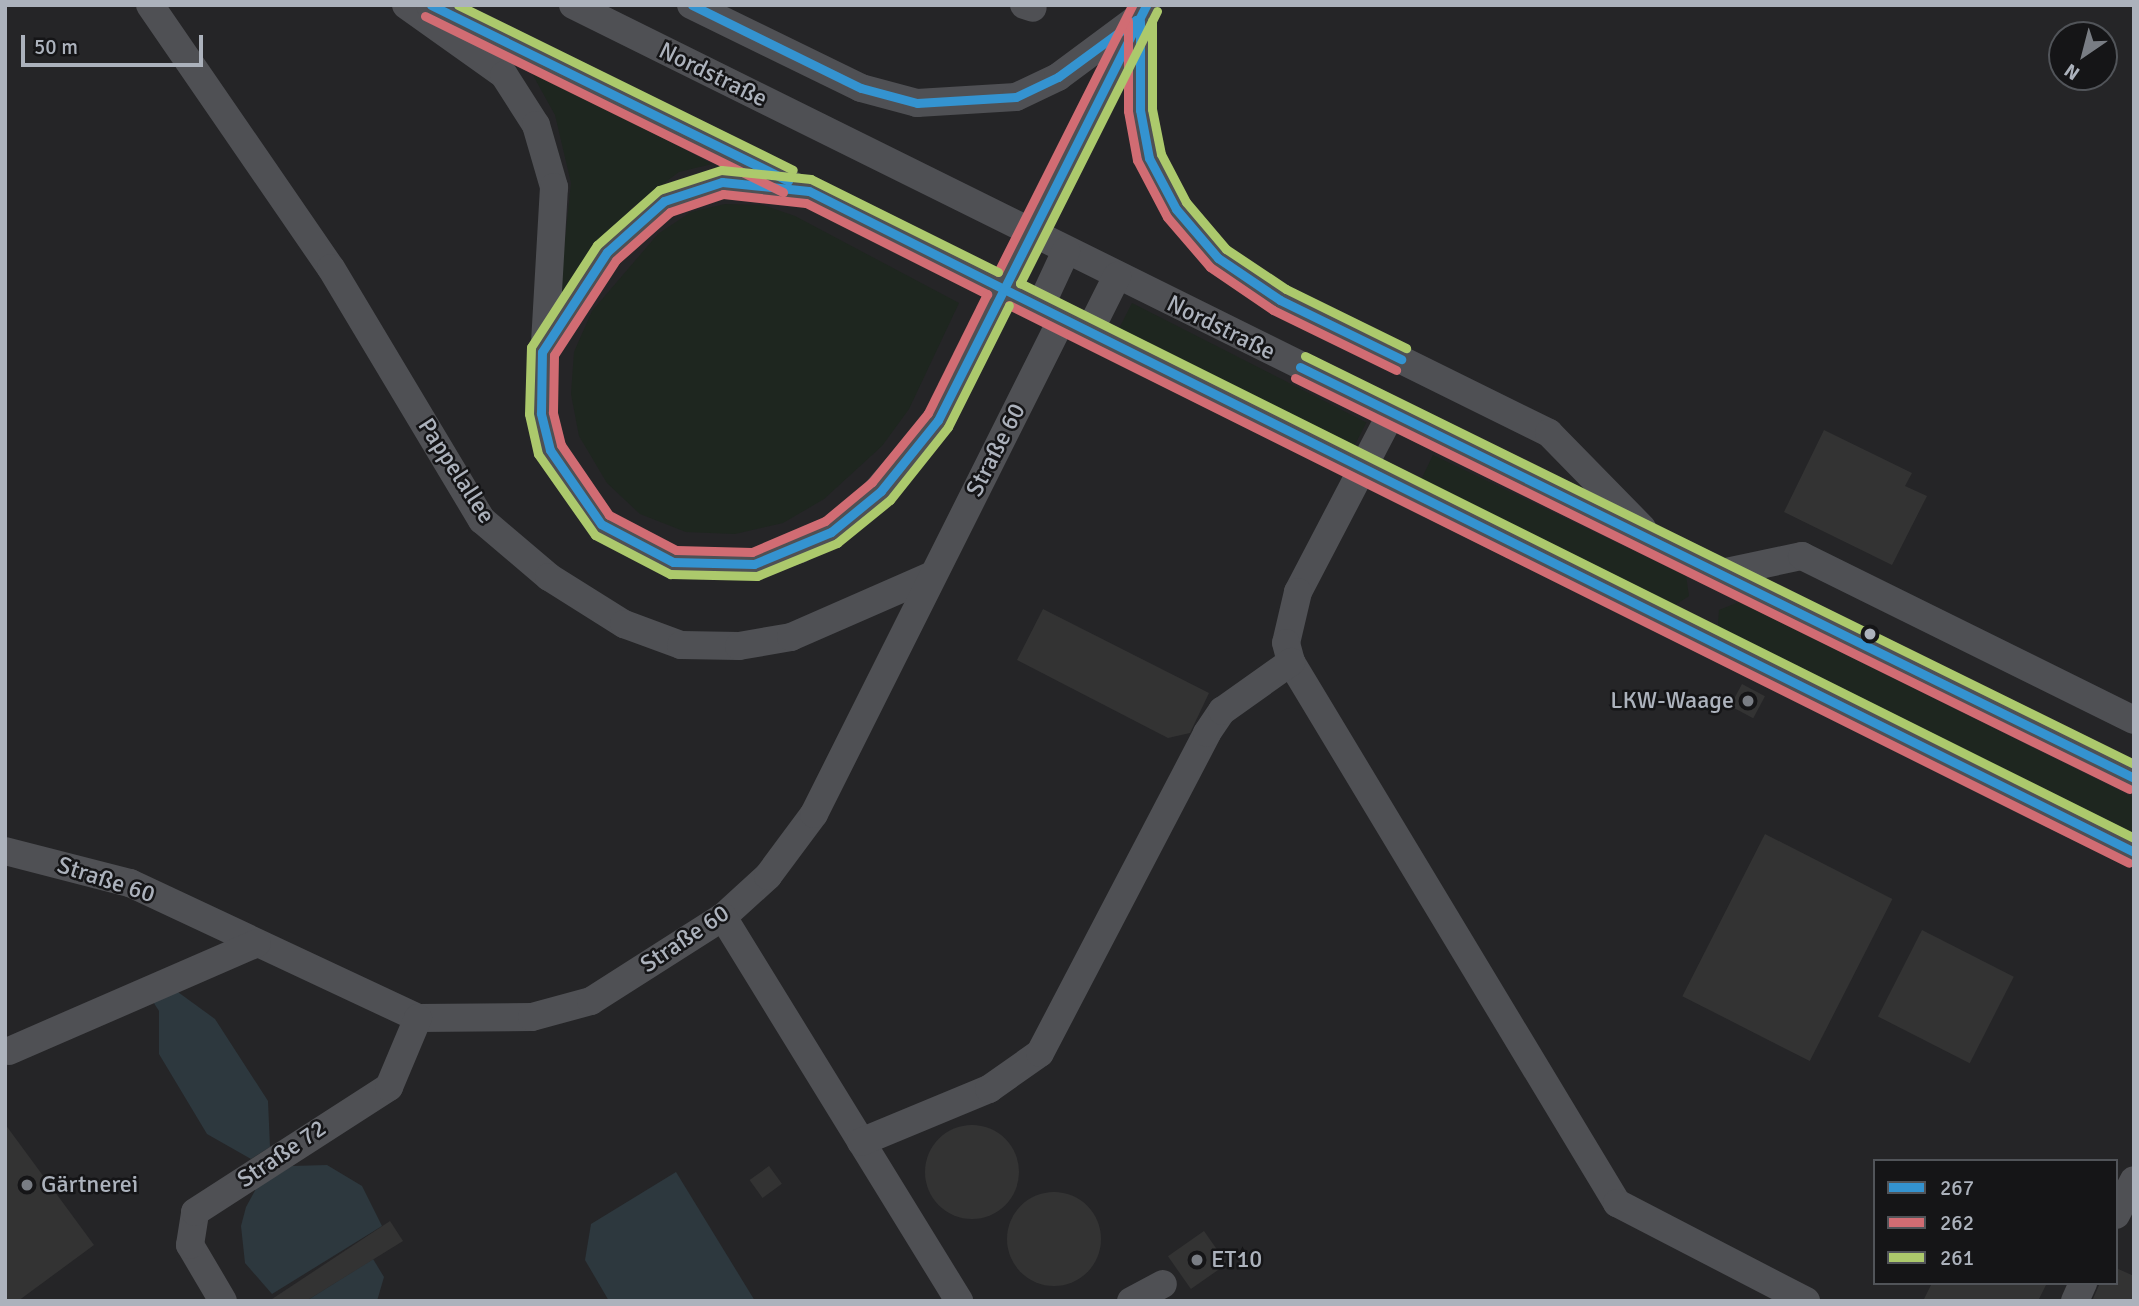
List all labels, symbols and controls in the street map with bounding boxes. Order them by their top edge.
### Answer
scale bar [24,21,206,65]
north arrow [2048,21,2118,91]
text: 50 m [34,34,78,60]
street label: Nordstraße [654,36,772,114]
text: N [2060,58,2084,85]
street label: Nordstraße [1162,289,1280,367]
street label: Straße 60 [960,399,1032,501]
street label: Pappelallee [411,413,501,529]
unlabelled marker [1863,627,1877,641]
place label: LKW-Waage [1610,687,1734,715]
marker: LKW-Waage [1740,693,1756,709]
street label: Straße 60 [54,851,158,909]
street label: Straße 60 [635,899,735,979]
street label: Straße 72 [232,1114,332,1194]
legend [1873,1159,2118,1285]
place label: Gärtnerei [41,1171,138,1199]
text: 267 [1940,1175,1974,1201]
marker: Gärtnerei [19,1177,35,1193]
text: 262 [1940,1210,1974,1236]
text: 261 [1940,1245,1974,1271]
place label: ET10 [1211,1246,1262,1274]
marker: ET10 [1189,1252,1205,1268]

